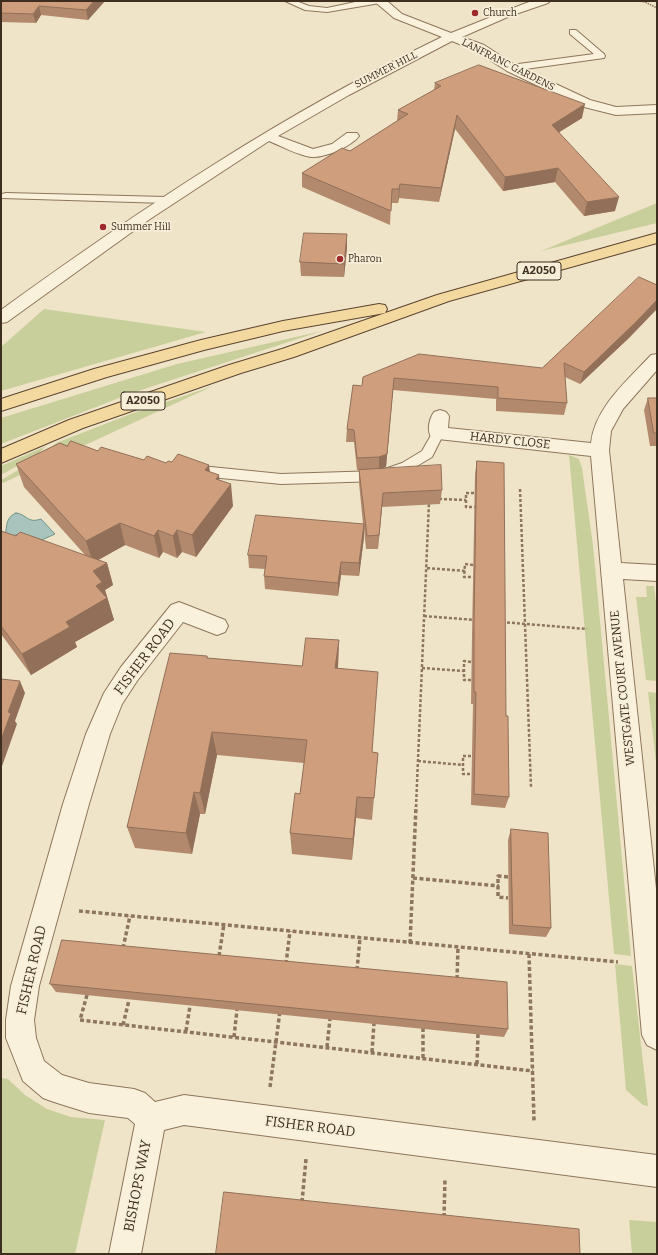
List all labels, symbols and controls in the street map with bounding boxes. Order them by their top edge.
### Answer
place label: Church [483,7,517,19]
marker: Church [470,8,480,18]
street label: LANFRANC GARDENS [459,36,557,94]
street label: SUMMER HILL [353,49,419,91]
place label: Summer Hill [111,221,171,233]
marker: Summer Hill [98,222,108,232]
place label: Pharon [348,253,382,265]
marker: Pharon [335,254,345,264]
road number: A2050 [517,262,561,280]
road number: A2050 [121,392,165,410]
street label: HARDY CLOSE [469,430,551,452]
street label: WESTGATE COURT AVENUE [608,609,638,767]
street label: FISHER ROAD [111,616,179,698]
street label: FISHER ROAD [14,924,50,1016]
street label: FISHER ROAD [264,1113,356,1141]
street label: BISHOPS WAY [121,1139,155,1233]

